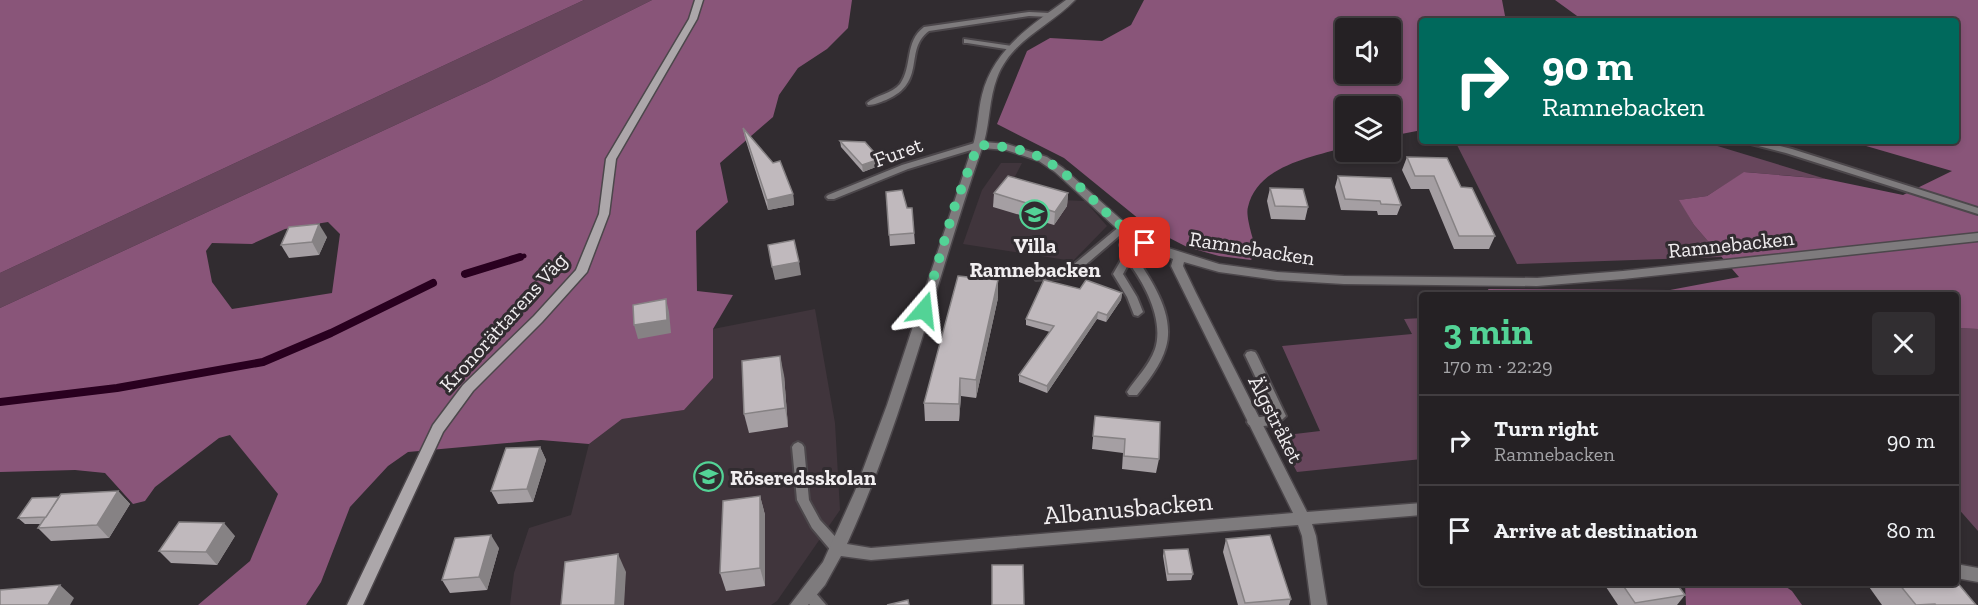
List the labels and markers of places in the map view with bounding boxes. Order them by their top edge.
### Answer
school or university icon: Villa Ramnebacken [1019,198,1051,230]
pin [1119,217,1170,268]
place label: Villa Ramnebacken [969,233,1101,282]
school or university icon: Röseredsskolan [693,461,725,493]
place label: Röseredsskolan [730,465,877,490]

